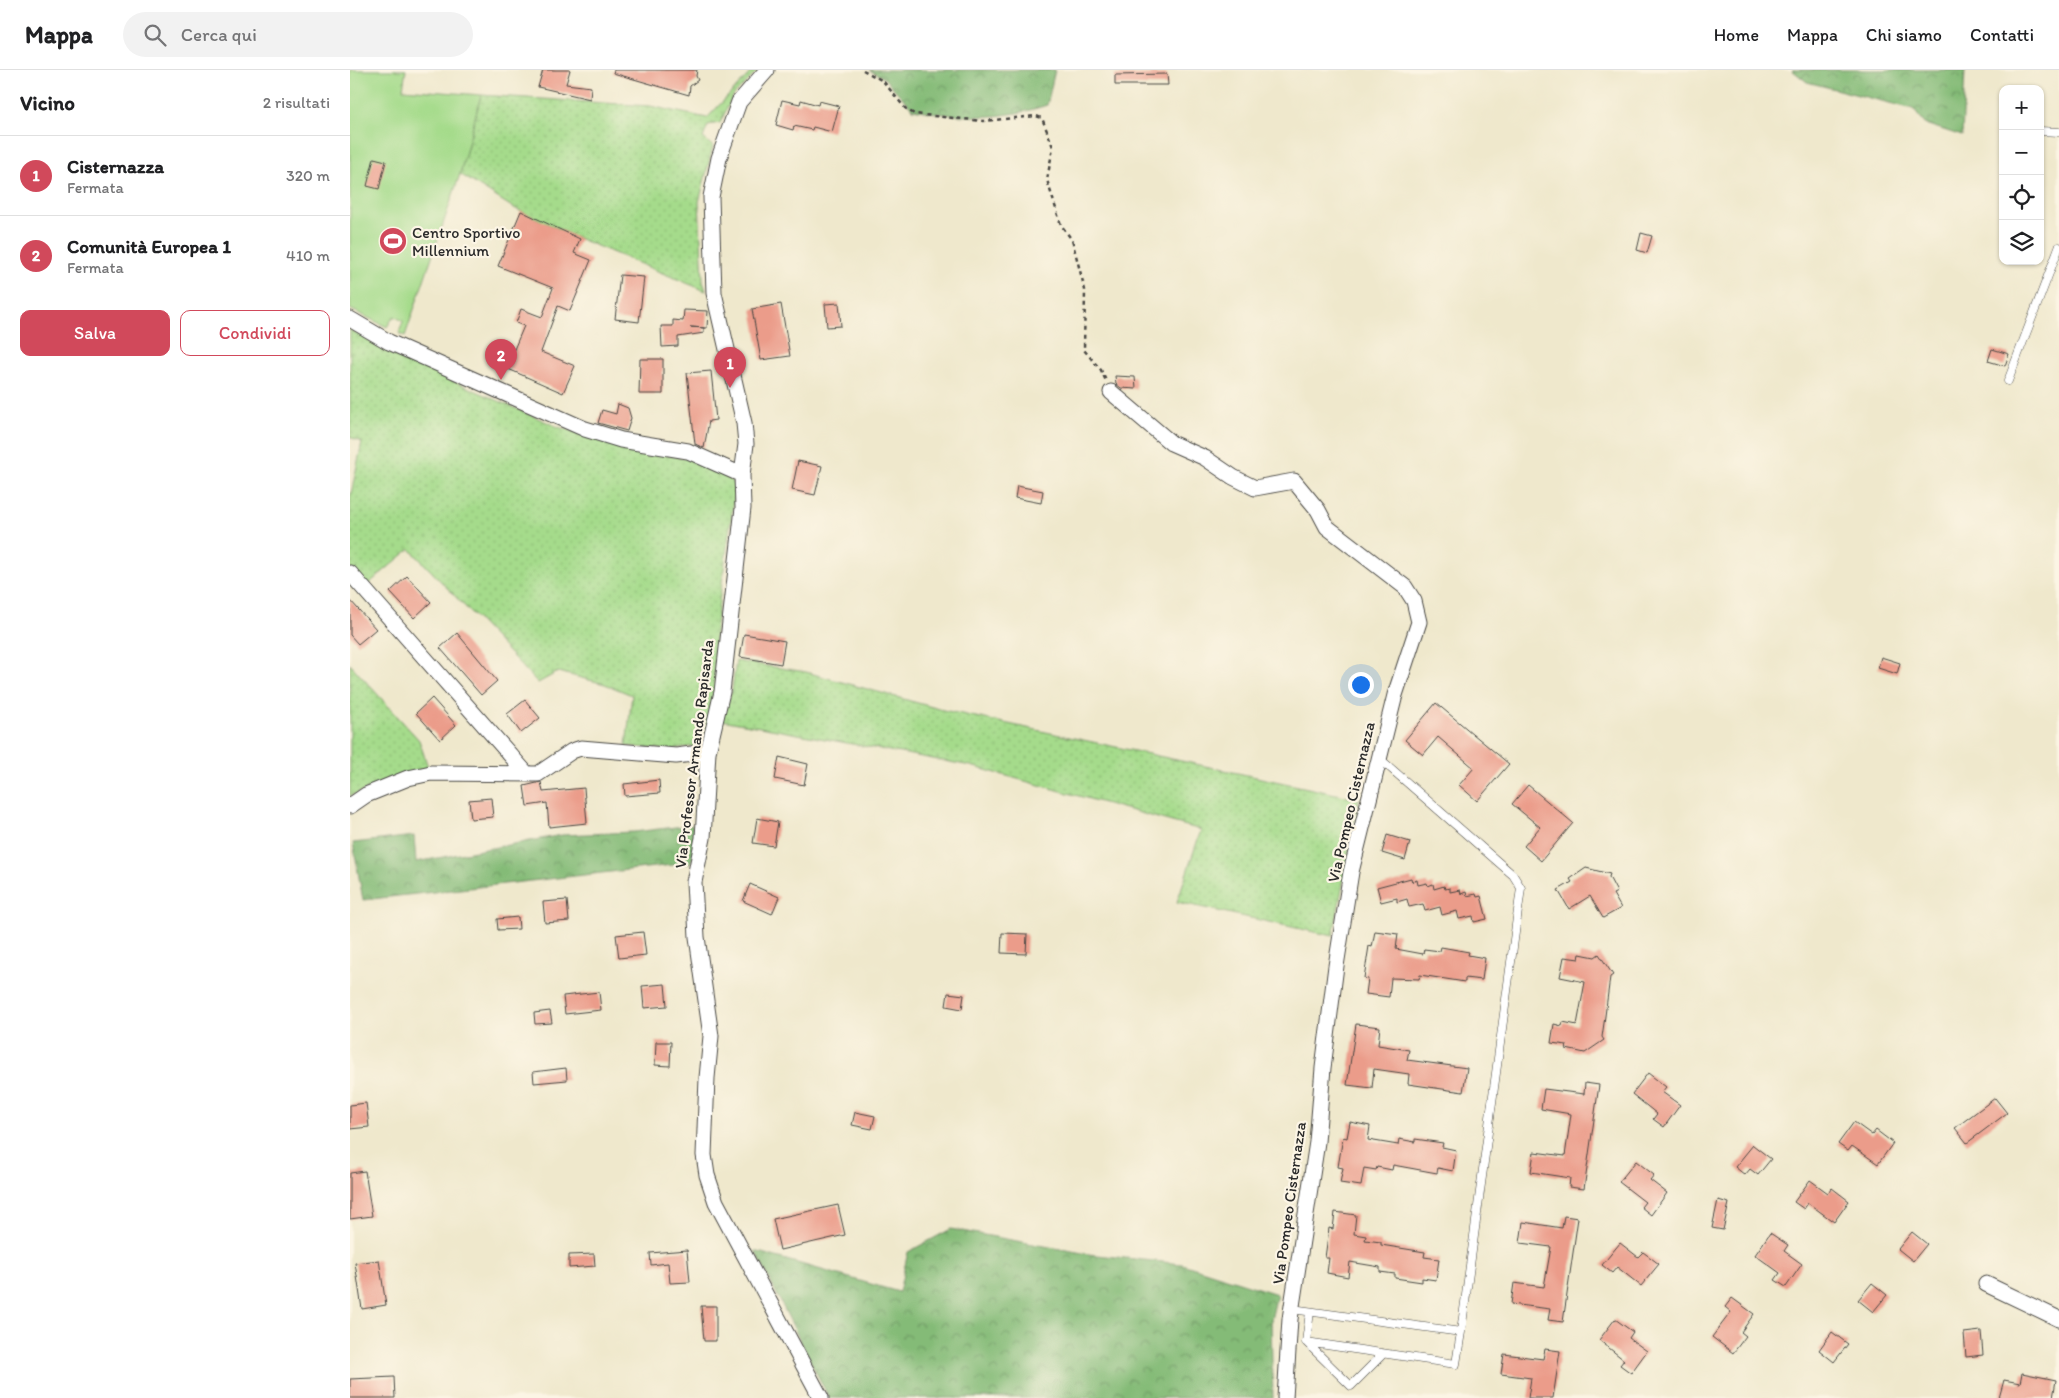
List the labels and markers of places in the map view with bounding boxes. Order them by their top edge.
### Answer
place label: Centro Sportivo Millennium [412,223,520,260]
sports icon: Centro Sportivo Millennium [378,226,408,256]
pin: 2 [485,339,517,380]
pin: 1 [714,347,746,388]

